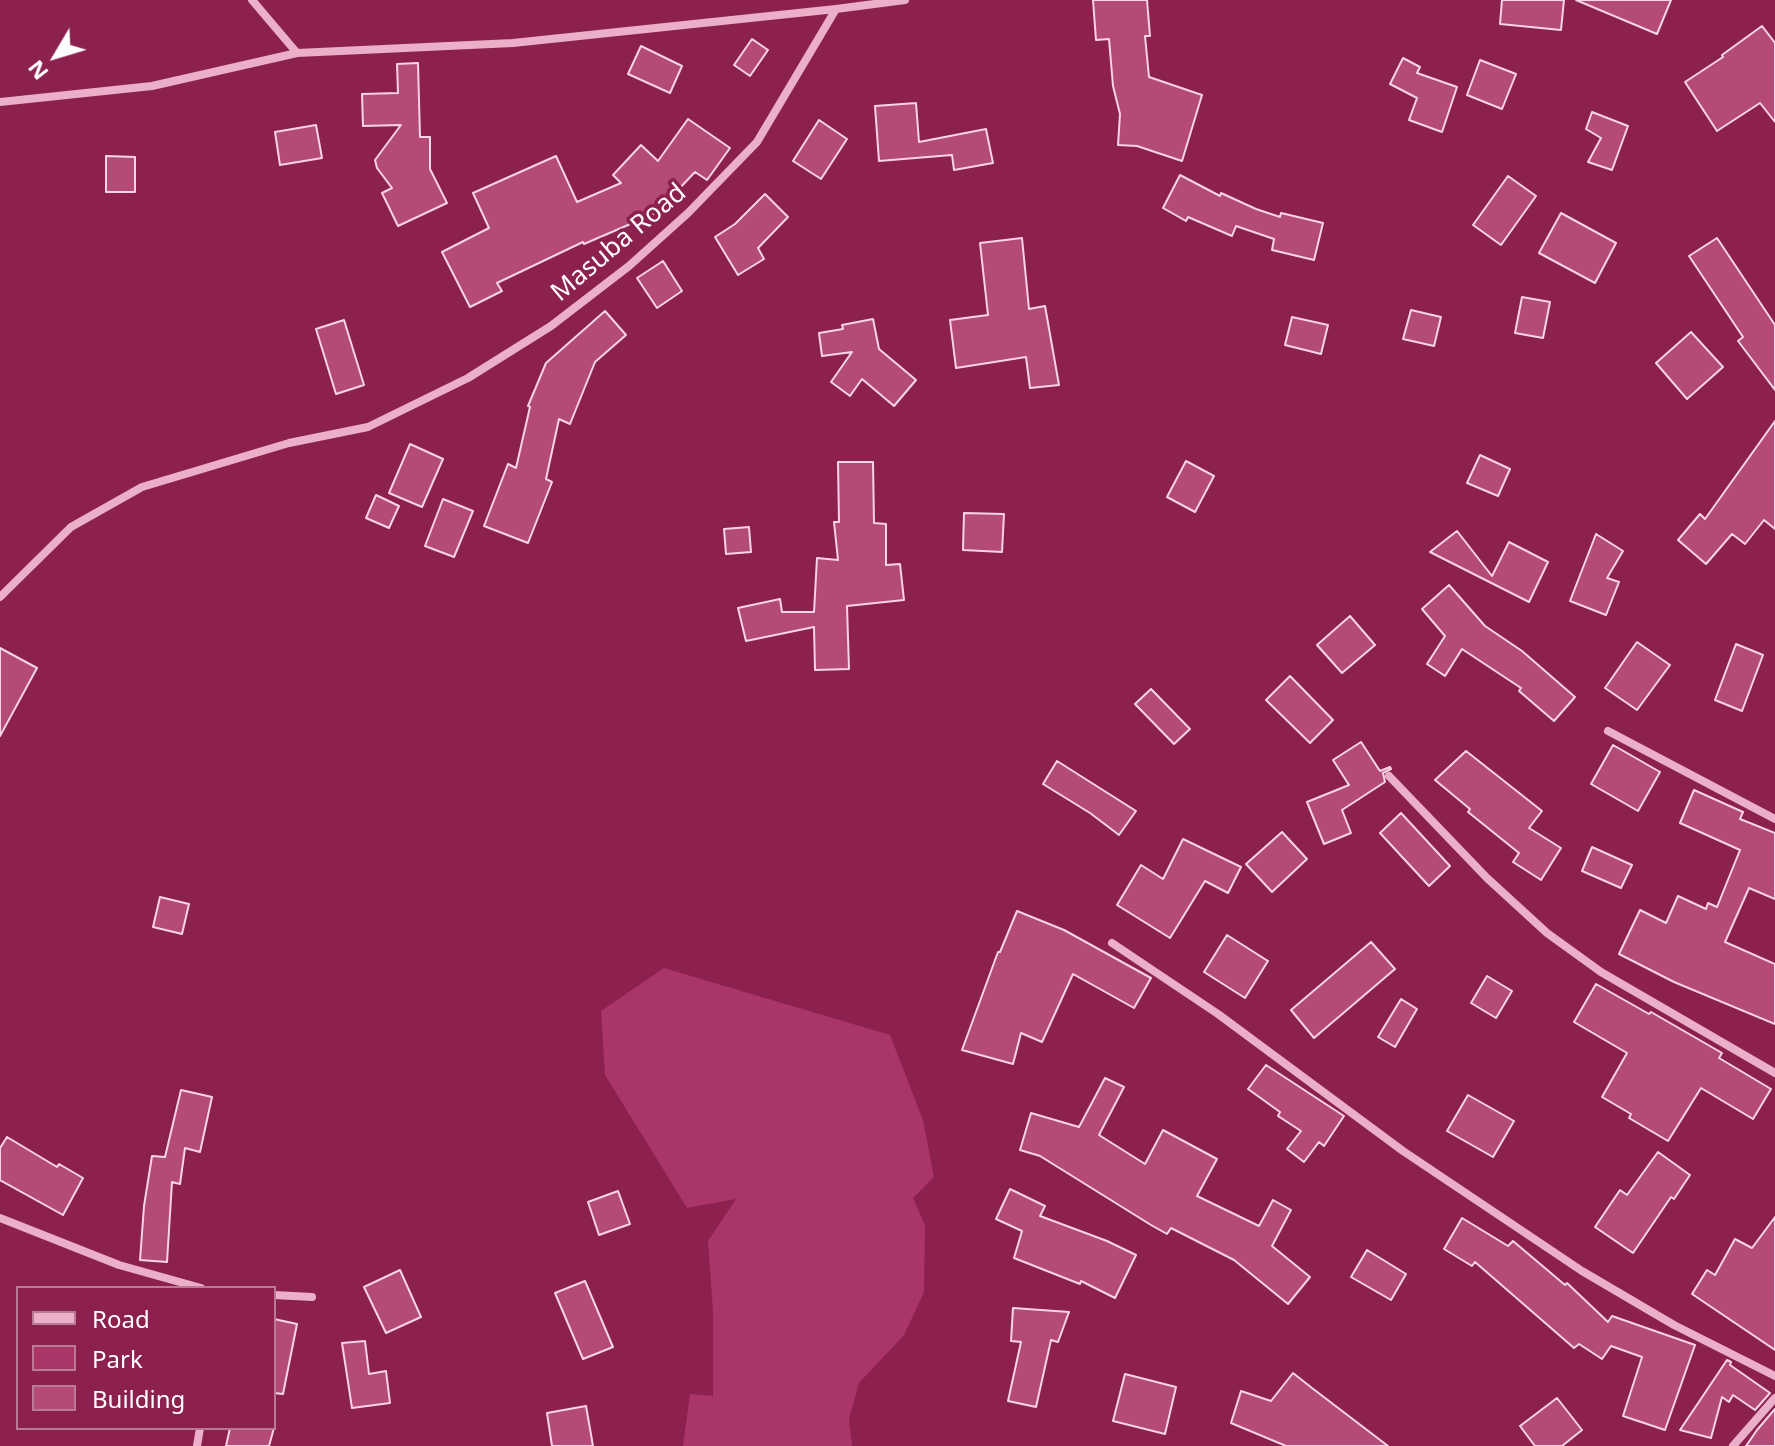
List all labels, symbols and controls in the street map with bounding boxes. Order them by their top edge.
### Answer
north arrow [16,16,96,96]
text: N [20,54,54,87]
street label: Masuba Road [545,178,693,308]
legend [16,1286,276,1430]
text: Road [92,1302,150,1335]
text: Park [92,1342,143,1375]
text: Building [92,1382,185,1415]

